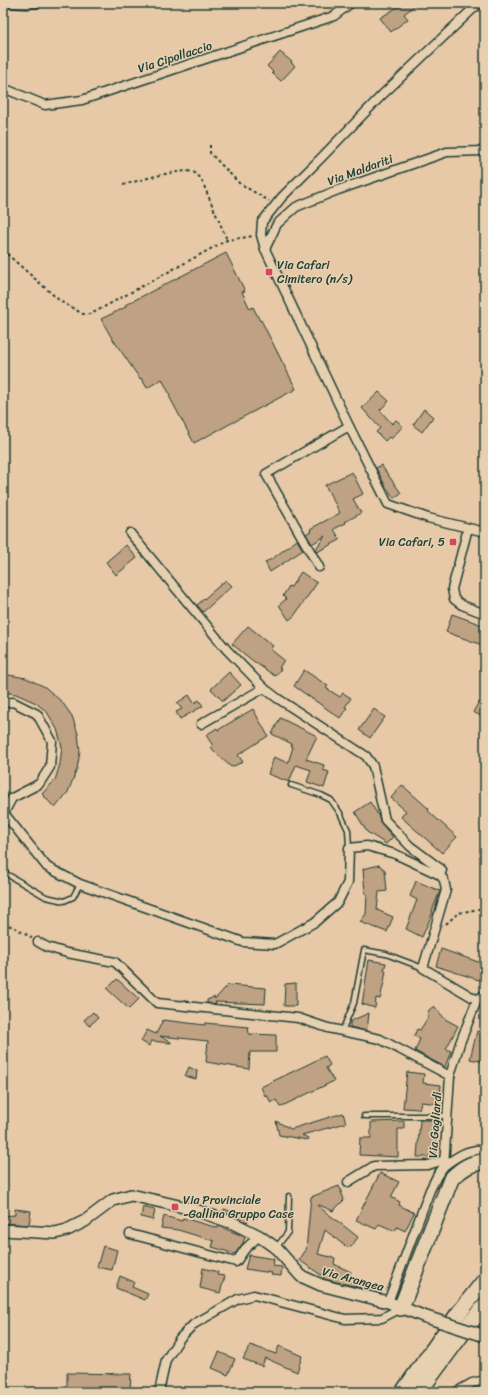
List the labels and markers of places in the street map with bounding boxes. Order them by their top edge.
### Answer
place label: Via Cafari Cimitero (n/s) [277,254,353,290]
marker: Via Cafari Cimitero (n/s) [264,267,274,277]
place label: Via Cafari, 5 [379,531,445,553]
marker: Via Cafari, 5 [448,537,458,547]
place label: Via Provinciale -Gallina Gruppo Case [183,1189,294,1225]
marker: Via Provinciale -Gallina Gruppo Case [170,1202,180,1212]

